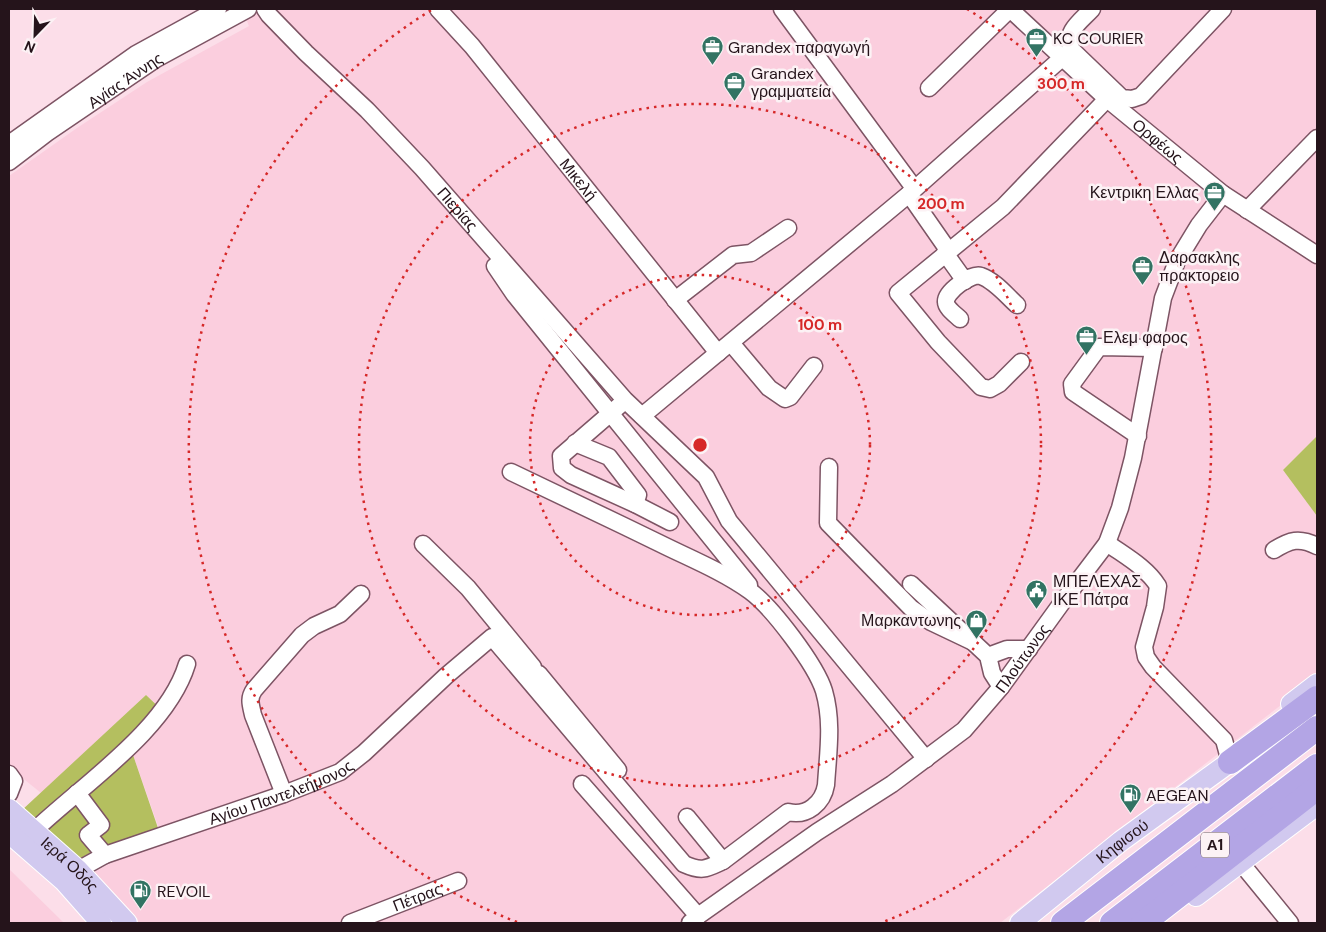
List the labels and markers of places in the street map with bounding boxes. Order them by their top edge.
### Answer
office icon: KC COURIER [1025,26,1049,57]
place label: KC COURIER [1053,28,1144,49]
office icon: Grandex παραγωγή [700,35,724,66]
place label: Grandex παραγωγή [728,37,870,58]
place label: Grandex γραμματεία [751,63,831,102]
office icon: Grandex γραμματεία [723,70,747,101]
office icon: Κεντρικη Ελλας [1203,180,1227,211]
place label: Κεντρικη Ελλας [1090,182,1199,203]
place label: Δαρσακλης πρακτορειο [1159,247,1240,286]
office icon: Δαρσακλης πρακτορειο [1131,254,1155,285]
office icon: Ελεμ φαρος [1075,325,1099,356]
place label: Ελεμ φαρος [1103,327,1188,348]
centre of rings [691,436,709,454]
place label: ΜΠΕΛΕΧΑΣ ΙΚΕ Πάτρα [1053,571,1141,610]
public building icon: ΜΠΕΛΕΧΑΣ ΙΚΕ Πάτρα [1025,578,1049,609]
shop icon: Μαρκαντωνης [965,608,989,639]
place label: Μαρκαντωνης [861,610,961,631]
fuel station icon: AEGEAN [1118,783,1142,814]
place label: AEGEAN [1146,785,1209,806]
fuel station icon: REVOIL [129,879,153,910]
place label: REVOIL [157,881,210,902]

